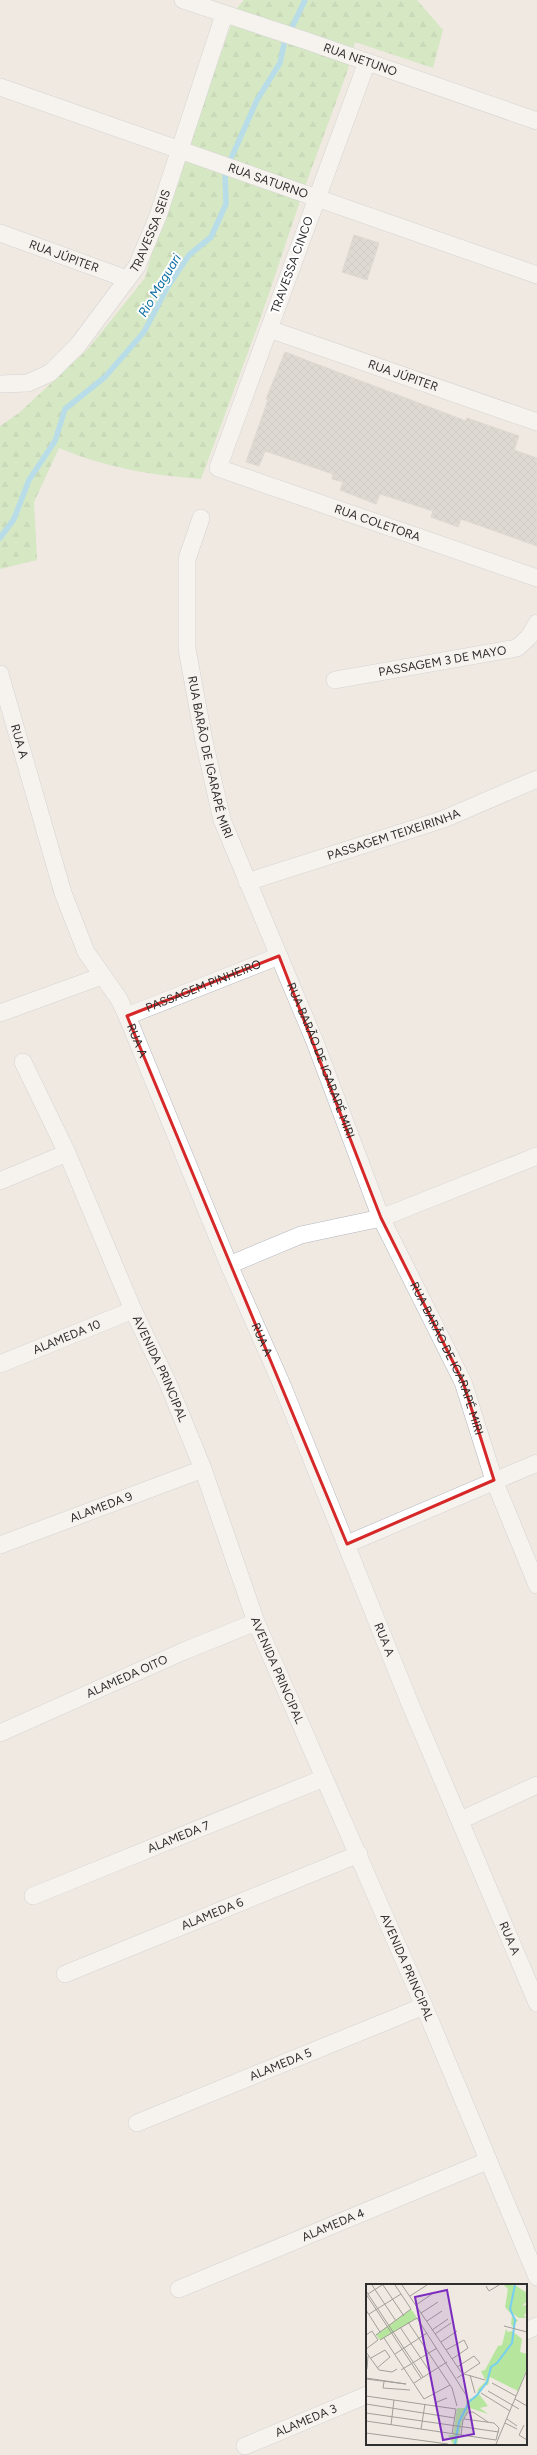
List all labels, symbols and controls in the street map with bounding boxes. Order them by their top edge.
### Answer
street label: RUA NETUNO [321,40,399,79]
street label: RUA SATURNO [226,160,310,201]
street label: TRAVESSA SEIS [128,188,173,275]
street label: TRAVESSA CINCO [268,215,316,315]
street label: RUA JÚPITER [27,237,101,275]
water label: Rio Maguari [135,250,185,319]
street label: RUA JÚPITER [366,357,440,394]
street label: RUA COLETORA [332,502,422,544]
street label: PASSAGEM 3 DE MAYO [377,643,507,679]
street label: RUA BARÃO DE IGARAPÉ MIRI [185,675,236,840]
street label: RUA A [8,722,31,760]
street label: PASSAGEM TEIXEIRINHA [325,806,462,863]
street label: PASSAGEM PINHEIRO [144,957,263,1015]
street label: RUA BARÃO DE IGARAPÉ MIRI [284,981,358,1140]
street label: RUA A [124,1022,150,1060]
street label: RUA BARÃO DE IGARAPÉ MIRI [407,1280,486,1437]
street label: AVENIDA PRINCIPAL [130,1313,190,1425]
street label: ALAMEDA 10 [31,1317,103,1357]
street label: RUA A [248,1321,275,1358]
street label: ALAMEDA 9 [68,1489,135,1525]
street label: AVENIDA PRINCIPAL [248,1615,307,1727]
street label: RUA A [371,1621,397,1658]
street label: ALAMEDA OITO [84,1652,170,1701]
street label: ALAMEDA 7 [145,1818,212,1856]
street label: ALAMEDA 6 [179,1895,246,1933]
street label: AVENIDA PRINCIPAL [378,1912,437,2024]
street label: RUA A [496,1919,523,1957]
street label: ALAMEDA 5 [247,2046,314,2083]
street label: ALAMEDA 4 [300,2205,367,2244]
inset map [366,2284,527,2445]
street label: ALAMEDA 3 [273,2401,339,2440]

